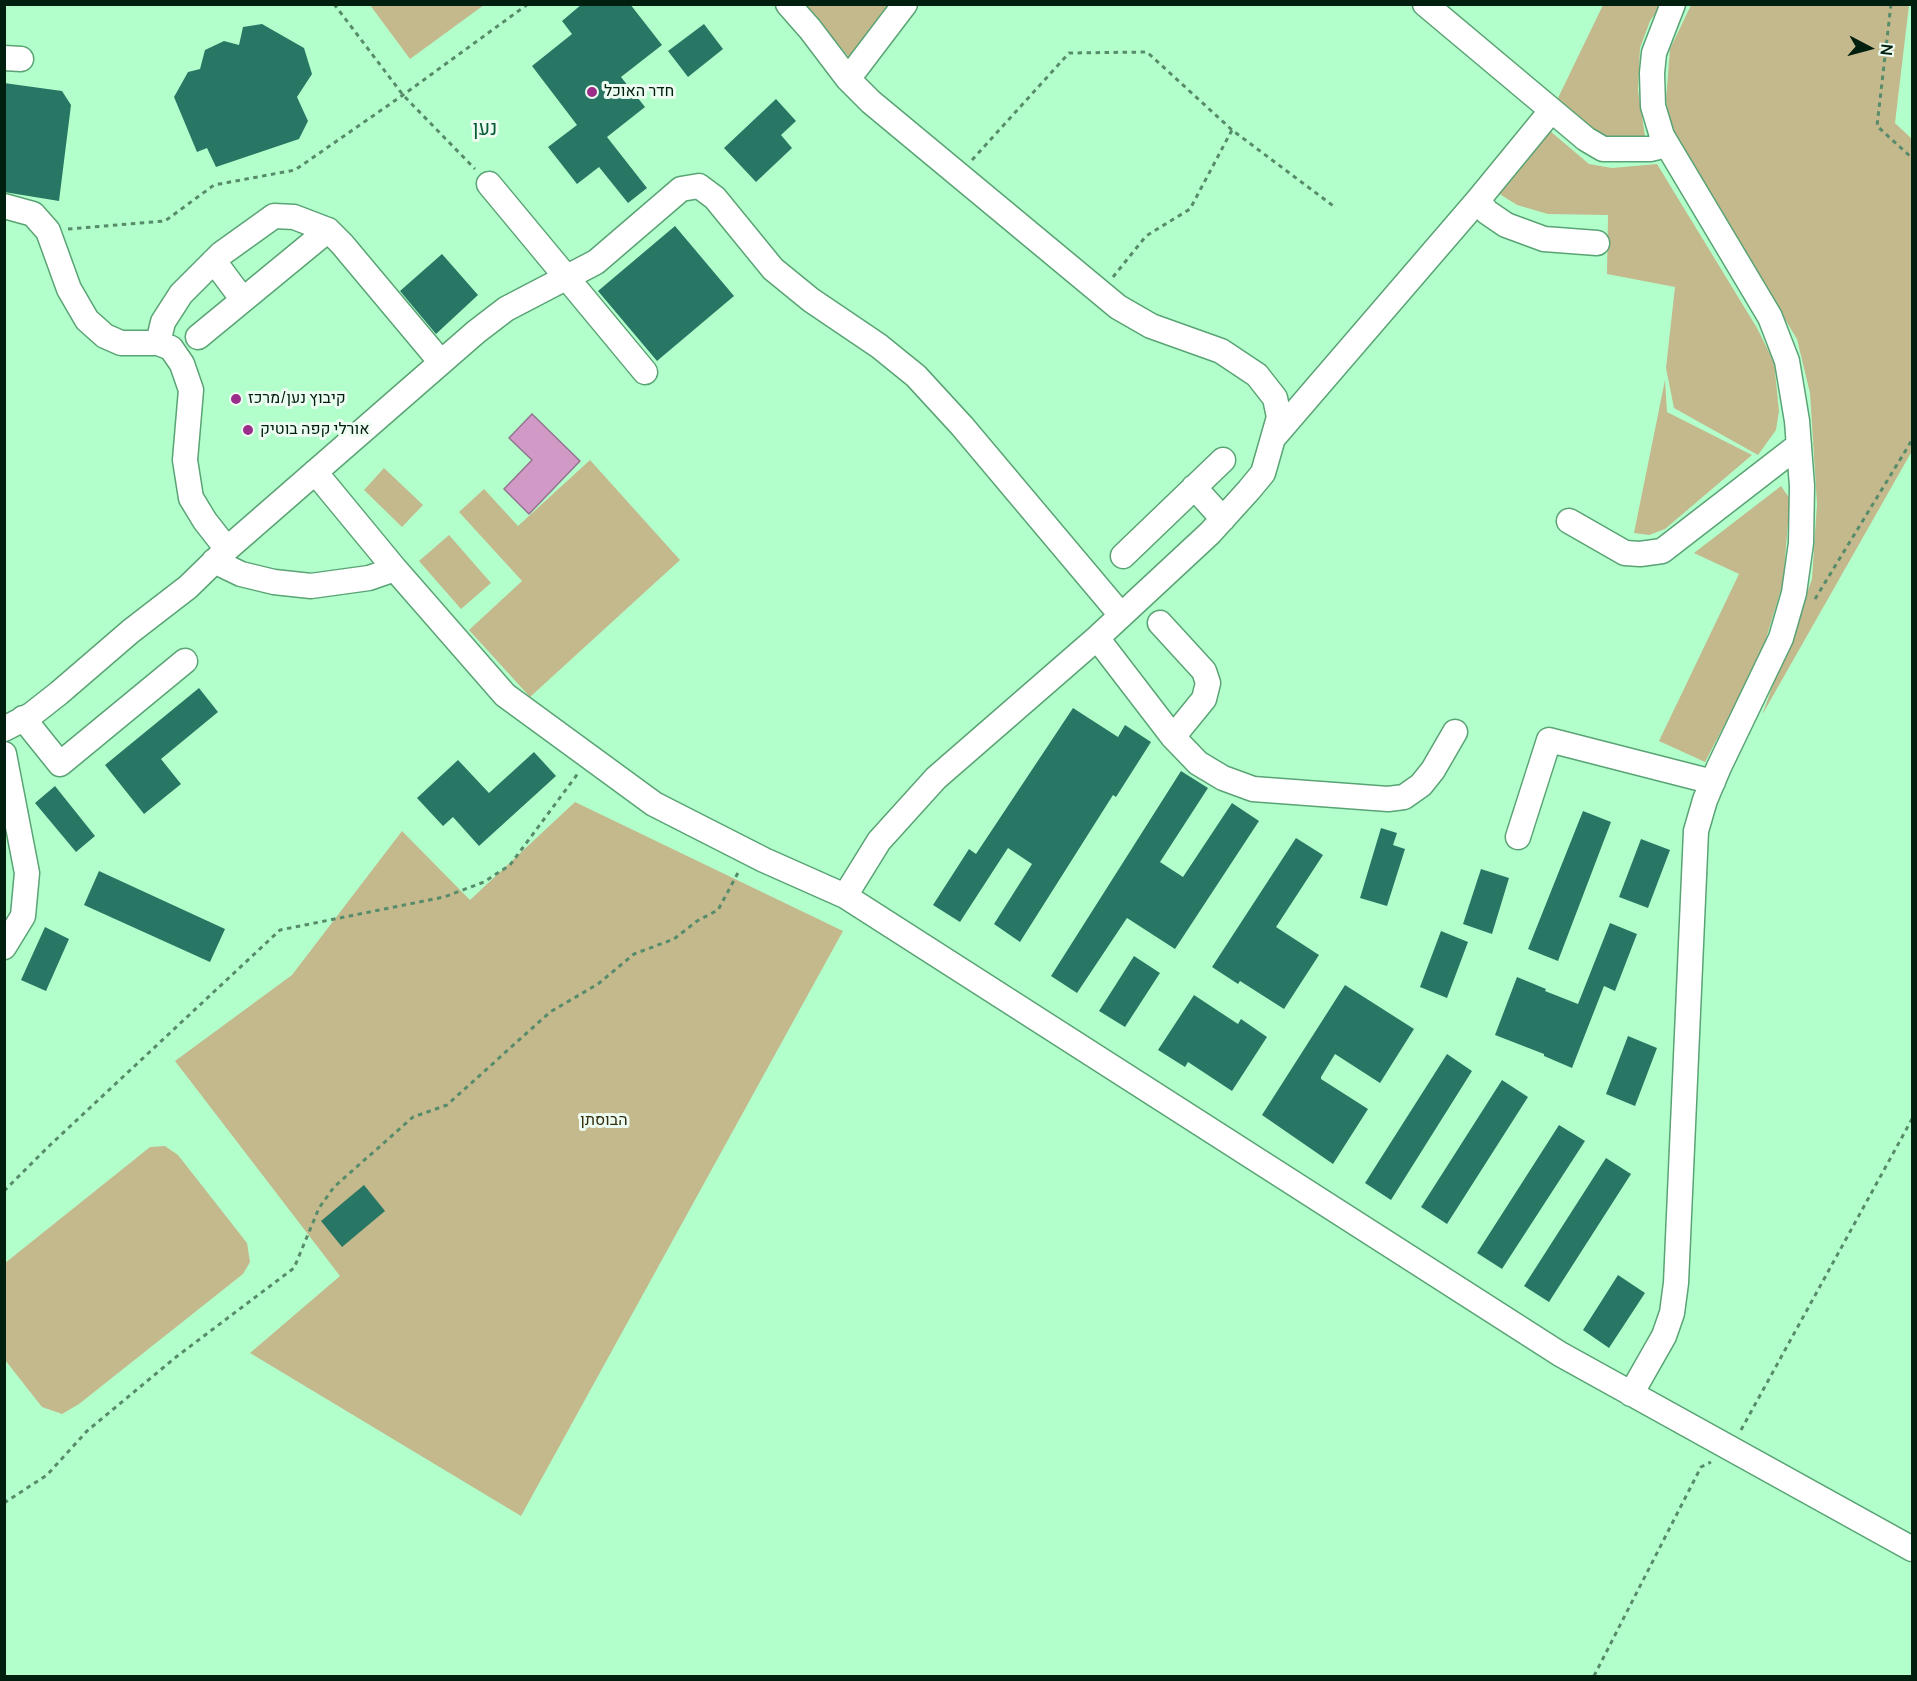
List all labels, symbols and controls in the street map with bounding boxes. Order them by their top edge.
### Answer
north arrow [1839,18,1899,78]
text: N [1875,43,1898,57]
place label: חדר האוכל [604,82,674,102]
marker: חדר האוכל [585,85,599,99]
district label: נען [473,117,497,141]
place label: קיבוץ נען/מרכז [248,389,346,409]
marker: קיבוץ נען/מרכז [229,392,243,406]
place label: אורלי קפה בוטיק [260,420,369,440]
marker: אורלי קפה בוטיק [241,423,255,437]
park label: הבוסתן [580,1111,628,1131]

